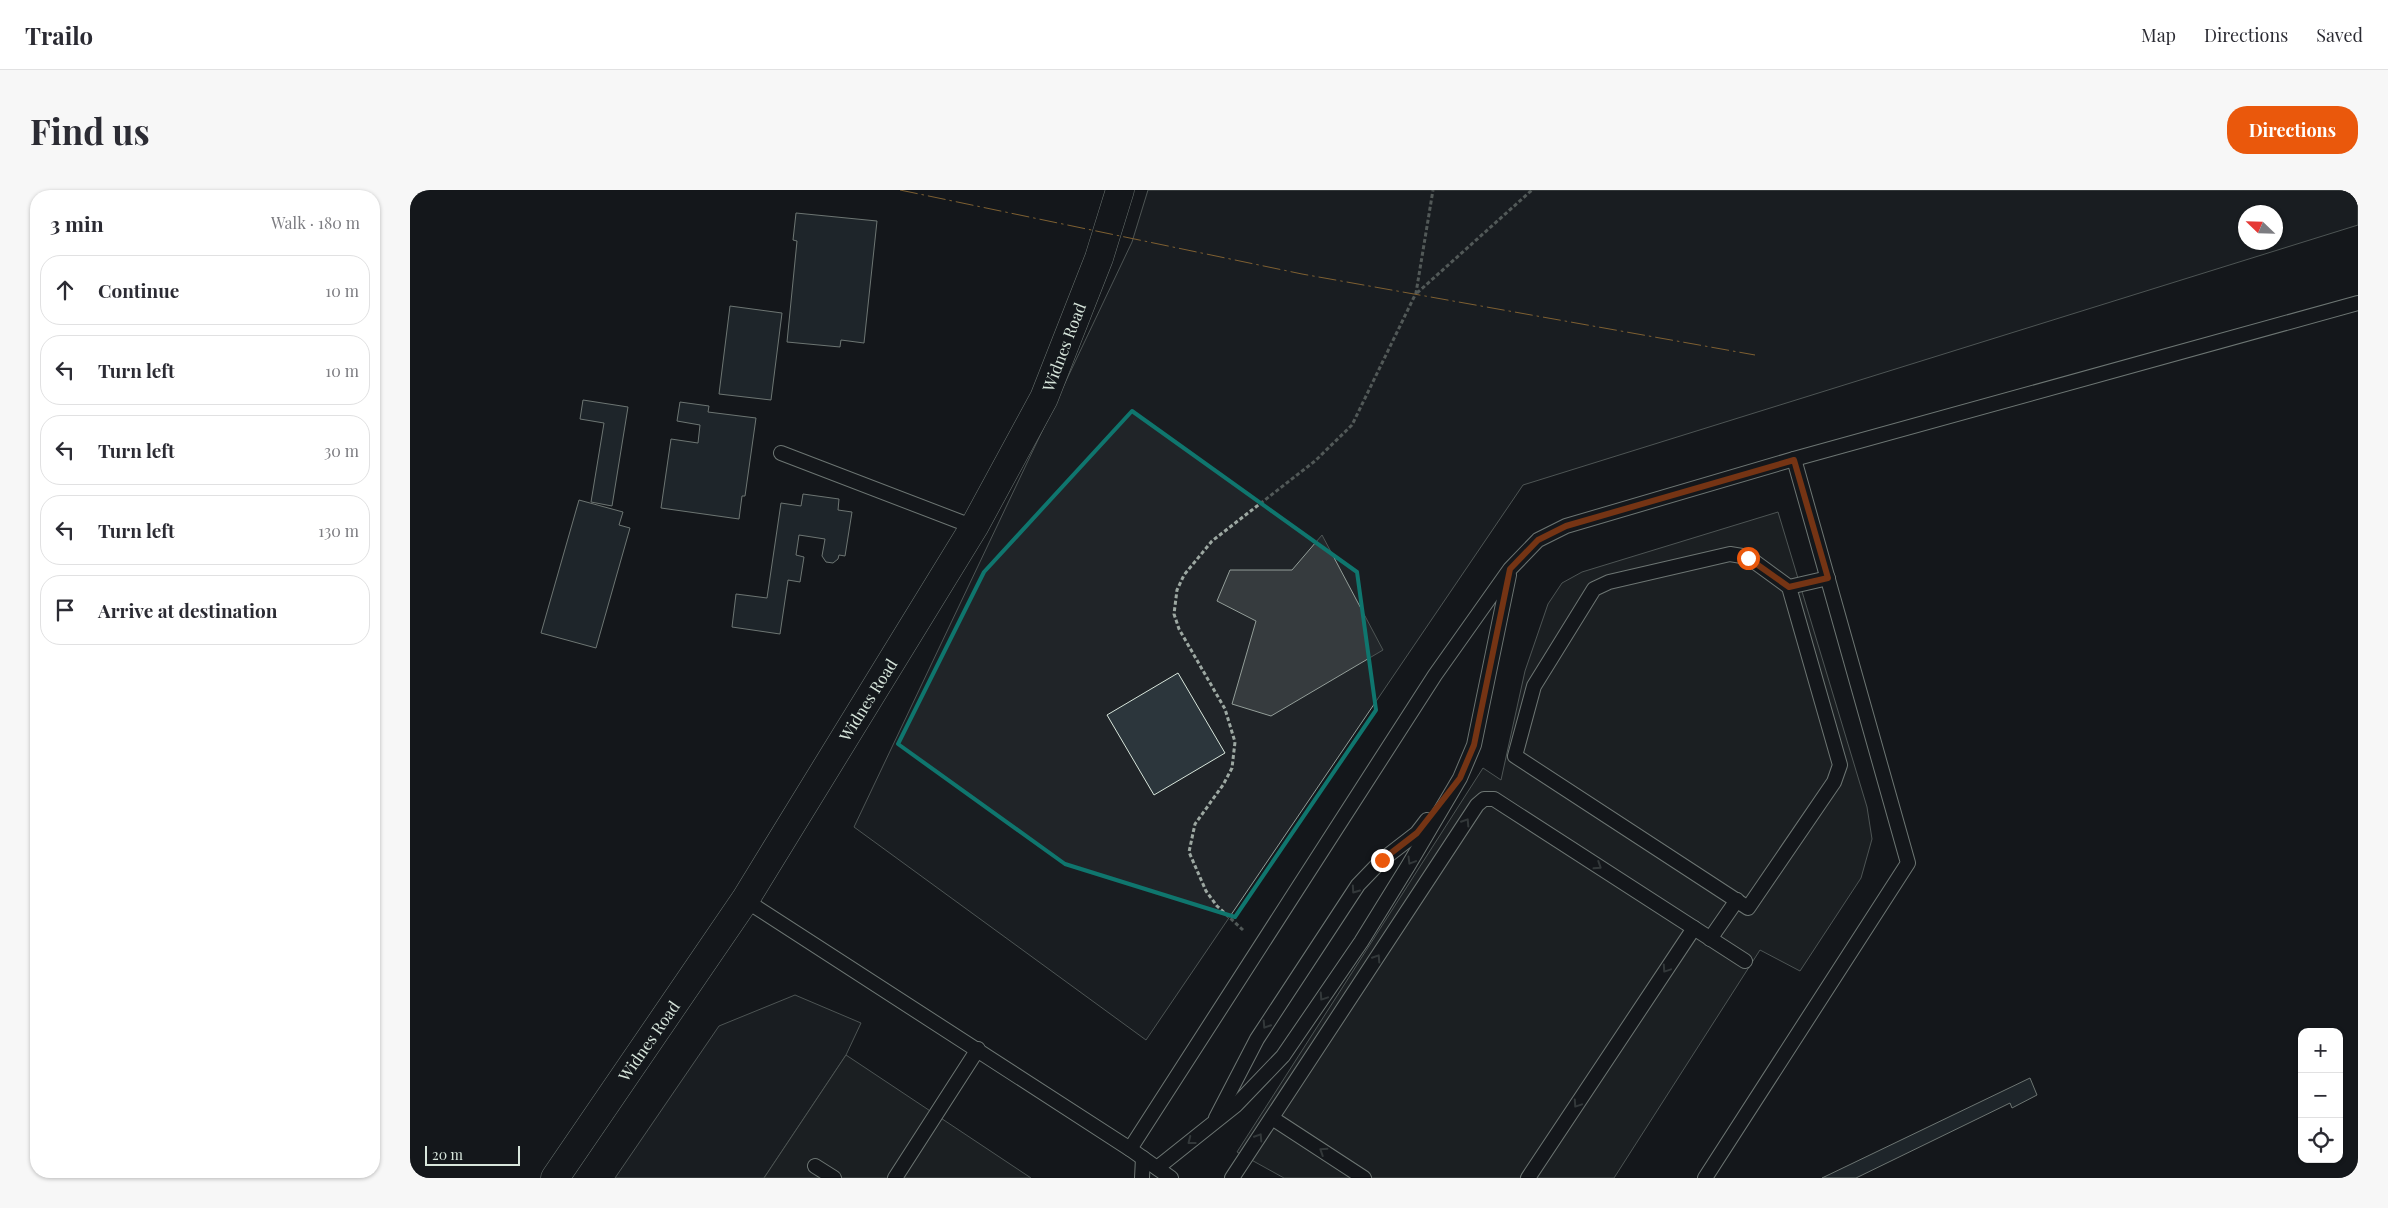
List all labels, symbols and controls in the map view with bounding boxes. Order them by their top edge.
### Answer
text: Trailo [25,19,93,51]
text: Map [2141,23,2176,47]
text: Directions [2204,23,2288,47]
text: Saved [2316,23,2363,47]
button: Directions [2227,106,2358,154]
text: Find us [30,107,150,154]
north arrow [2238,205,2283,250]
text: 3 min [50,209,104,237]
text: Walk · 180 m [271,212,360,233]
icon: ahead [51,276,79,304]
text: Continue [98,277,179,303]
text: 10 m [325,280,359,301]
street label: Widnes Road [1037,300,1090,395]
icon: left [51,356,79,384]
text: Turn left [98,357,175,383]
text: 10 m [325,360,359,381]
icon: left [51,436,79,464]
text: Turn left [98,437,175,463]
text: 30 m [324,440,359,461]
icon: left [51,516,79,544]
text: Turn left [98,517,175,543]
text: 130 m [318,520,359,541]
route start [1737,547,1760,570]
icon: arrive [51,596,79,624]
text: Arrive at destination [98,597,278,623]
street label: Widnes Road [833,655,901,746]
one-way arrow [1460,818,1470,827]
route end [1371,849,1394,872]
one-way arrow [1408,855,1418,864]
one-way arrow [1592,860,1601,870]
one-way arrow [1352,884,1361,893]
one-way arrow [1371,954,1380,963]
one-way arrow [1663,963,1673,972]
one-way arrow [1320,991,1329,1001]
street label: Widnes Road [613,996,684,1086]
one-way arrow [1263,1020,1272,1029]
map controls [2298,1028,2343,1163]
button: + [2298,1028,2343,1073]
button: − [2298,1073,2343,1118]
one-way arrow [1574,1099,1583,1108]
button: locate [2298,1118,2343,1163]
one-way arrow [1253,1134,1262,1143]
one-way arrow [1187,1136,1196,1145]
scale bar [425,1143,520,1166]
text: 20 m [432,1145,463,1164]
one-way arrow [1320,1148,1329,1158]

